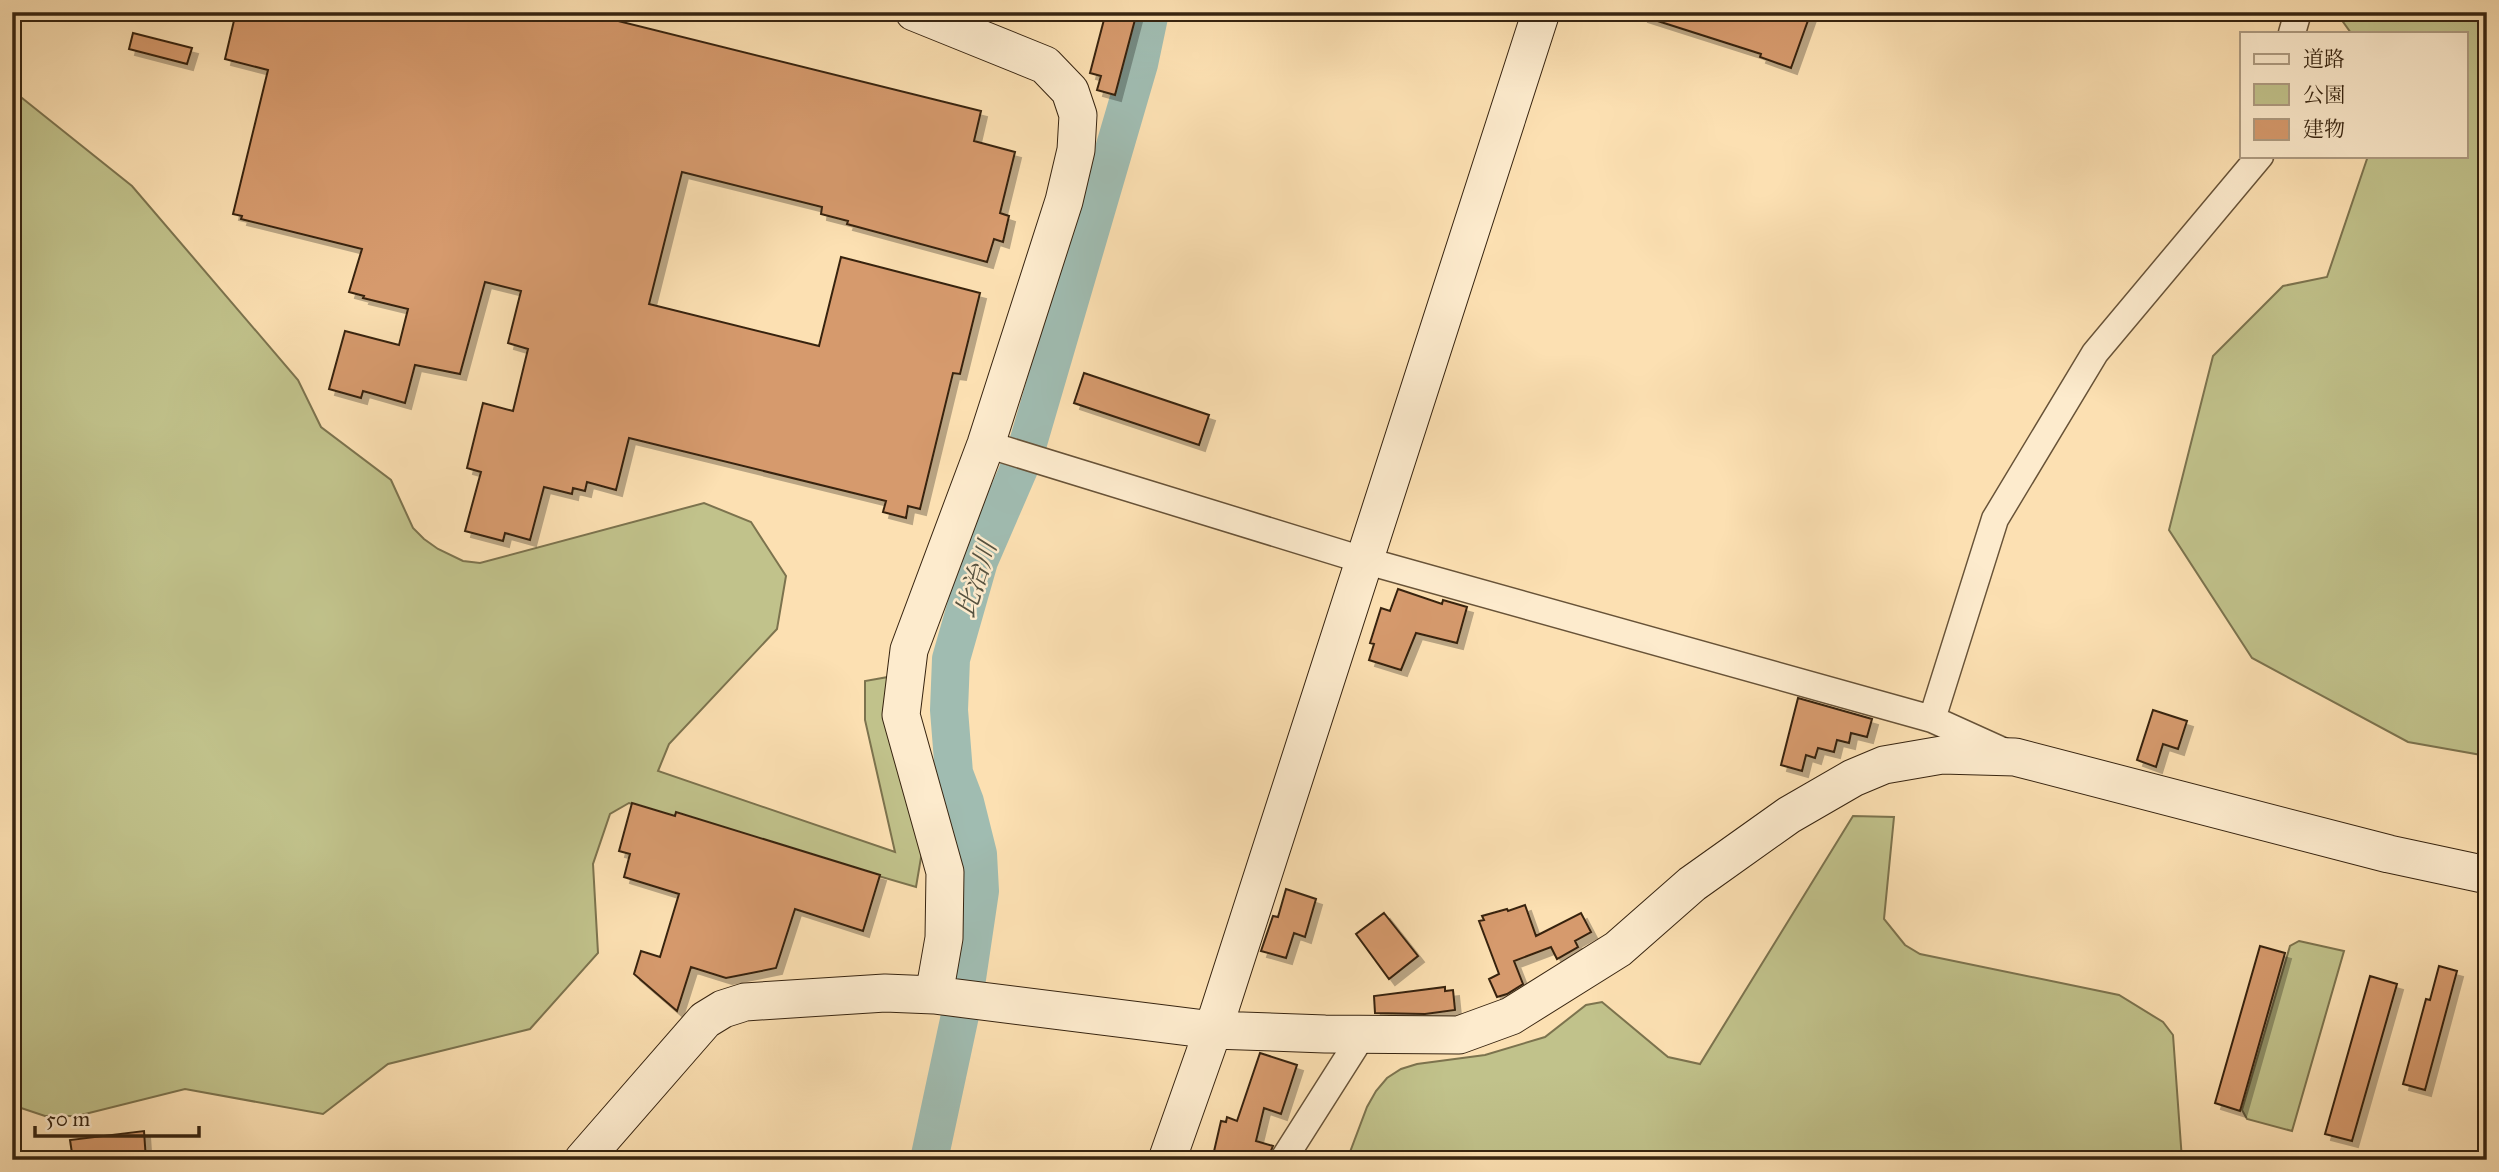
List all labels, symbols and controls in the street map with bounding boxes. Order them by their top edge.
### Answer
legend [2240,32,2468,158]
text: 道路 [2303,46,2345,72]
text: 公園 [2303,82,2345,108]
text: 建物 [2303,116,2345,142]
water label: 比治川 [949,534,1004,621]
scale bar [35,1095,200,1139]
text: 50 m [46,1106,91,1132]

